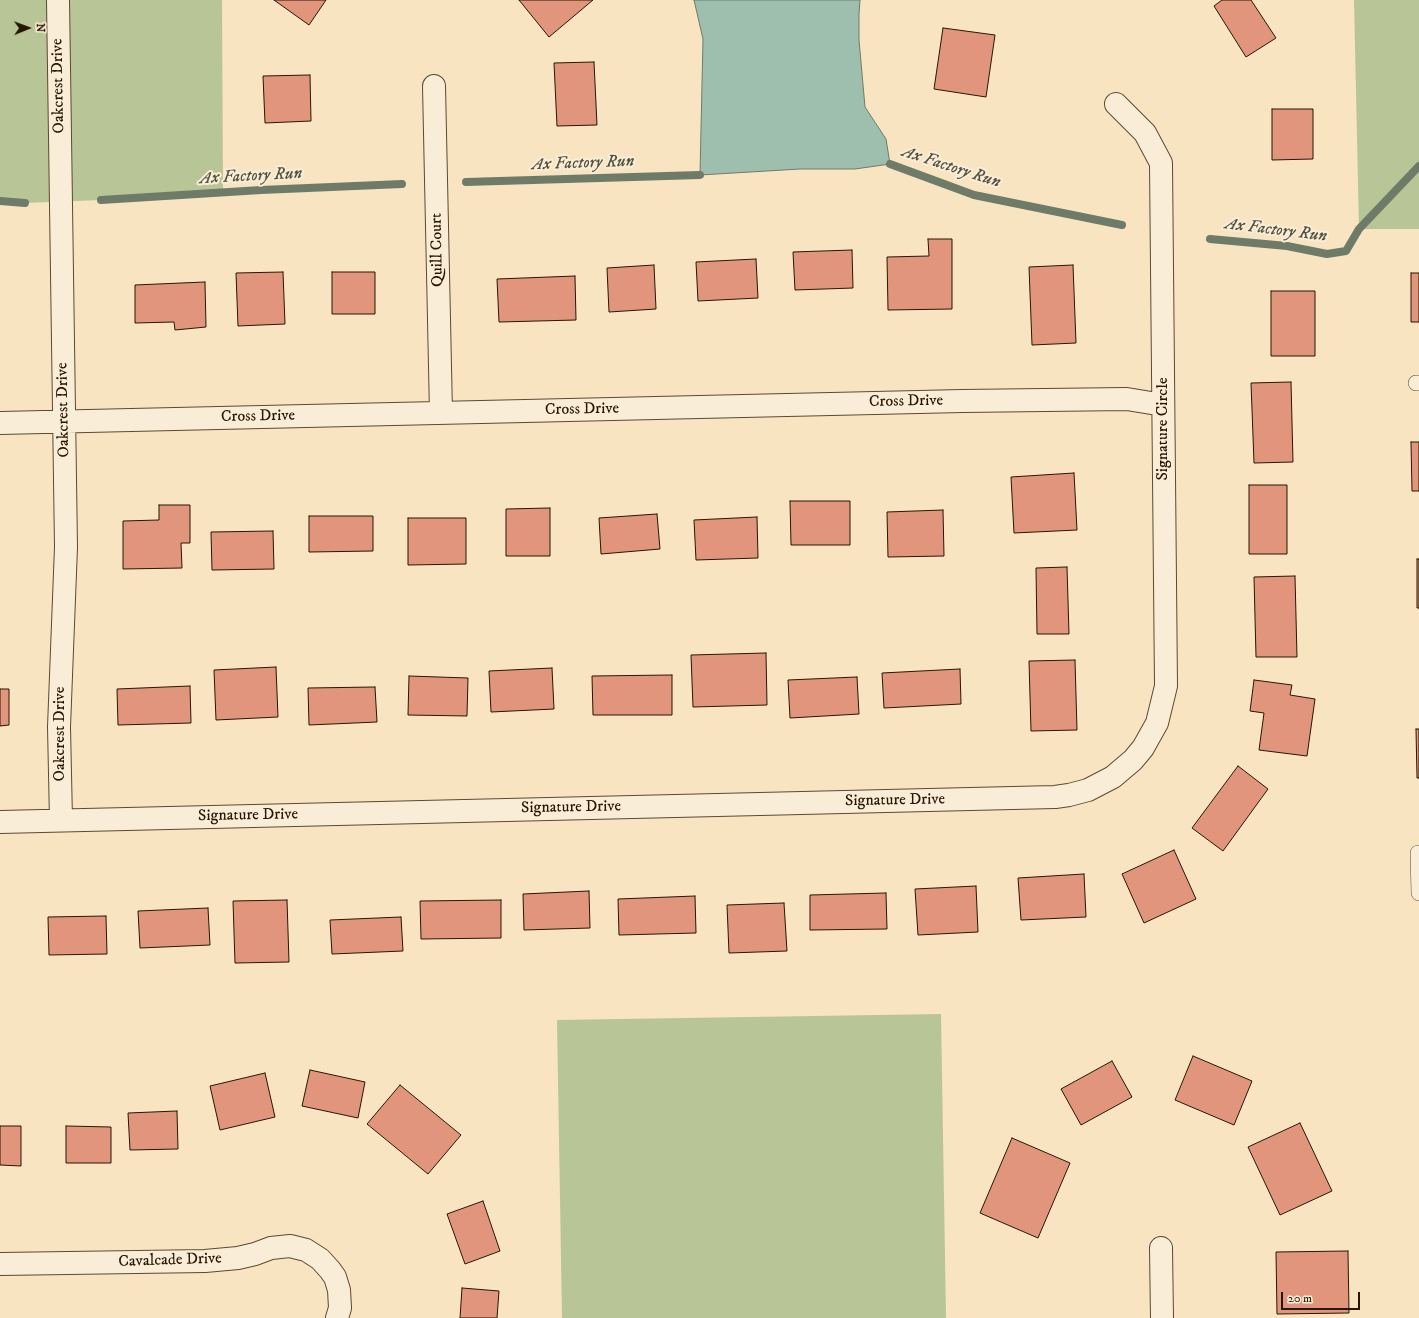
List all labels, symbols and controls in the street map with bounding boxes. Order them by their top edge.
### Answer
north arrow [8,8,48,48]
text: N [33,23,47,32]
street label: Oakcrest Drive [49,38,69,134]
water label: Ax Factory Run [899,142,1003,194]
water label: Ax Factory Run [531,152,635,176]
water label: Ax Factory Run [199,164,303,190]
street label: Quill Court [428,213,448,287]
water label: Ax Factory Run [1224,215,1328,247]
street label: Oakcrest Drive [54,362,74,458]
street label: Signature Circle [1154,377,1174,481]
street label: Cross Drive [869,392,943,412]
street label: Cross Drive [545,400,619,420]
street label: Cross Drive [221,407,295,427]
street label: Oakcrest Drive [51,687,71,781]
street label: Signature Drive [845,791,945,811]
street label: Signature Drive [521,798,621,818]
street label: Signature Drive [198,806,298,826]
street label: Cavalcade Drive [118,1250,222,1272]
scale bar [1283,1284,1362,1310]
text: 20 m [1288,1291,1312,1306]

